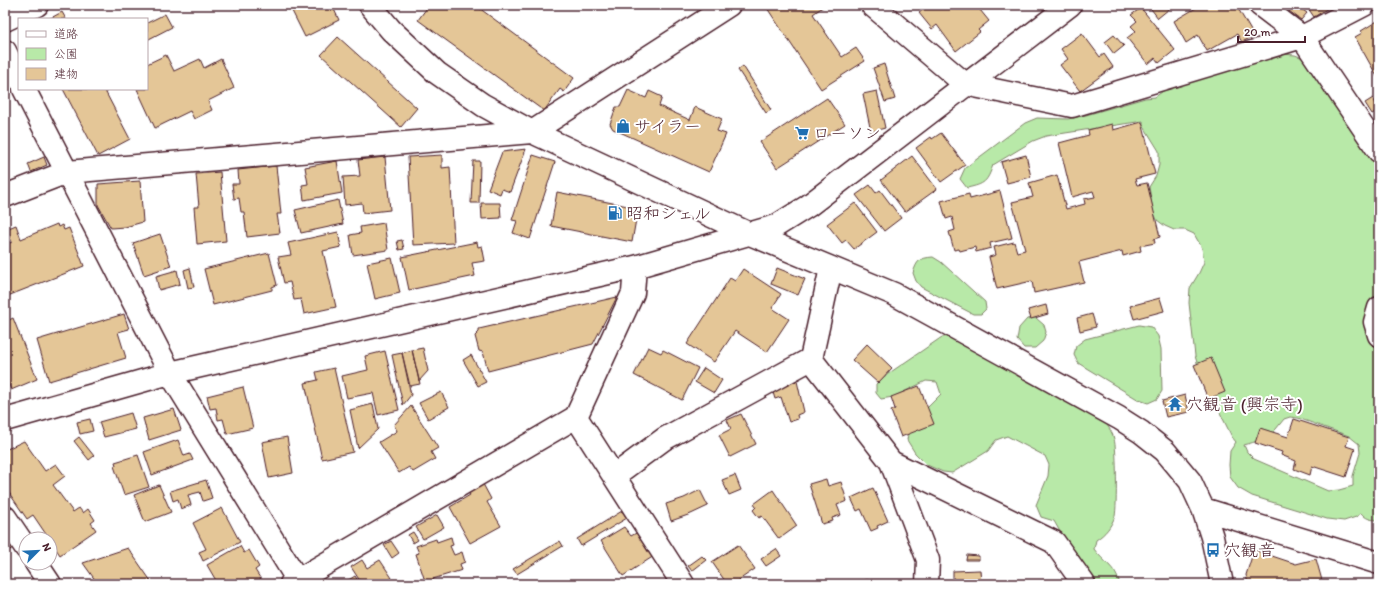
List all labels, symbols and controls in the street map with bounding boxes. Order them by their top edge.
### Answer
legend [18,18,148,90]
scale bar [1238,18,1305,44]
text: 20 m [1244,25,1271,39]
text: 道路 [54,27,78,41]
text: 公園 [54,47,78,61]
text: 建物 [54,67,78,81]
place label: サイラー [634,116,701,136]
shop icon: サイラー [615,118,631,134]
place label: ローソン [813,123,881,143]
supermarket icon: ローソン [794,125,810,141]
place label: 昭和シェル [626,203,711,223]
fuel station icon: 昭和シェル [607,205,623,221]
place label: 穴観音 (興宗寺) [1186,394,1303,414]
temple icon: 穴観音 (興宗寺) [1167,396,1183,412]
north arrow [18,531,58,571]
place label: 穴観音 [1224,540,1275,560]
text: N [39,541,54,553]
bus stop icon: 穴観音 [1205,542,1221,558]

